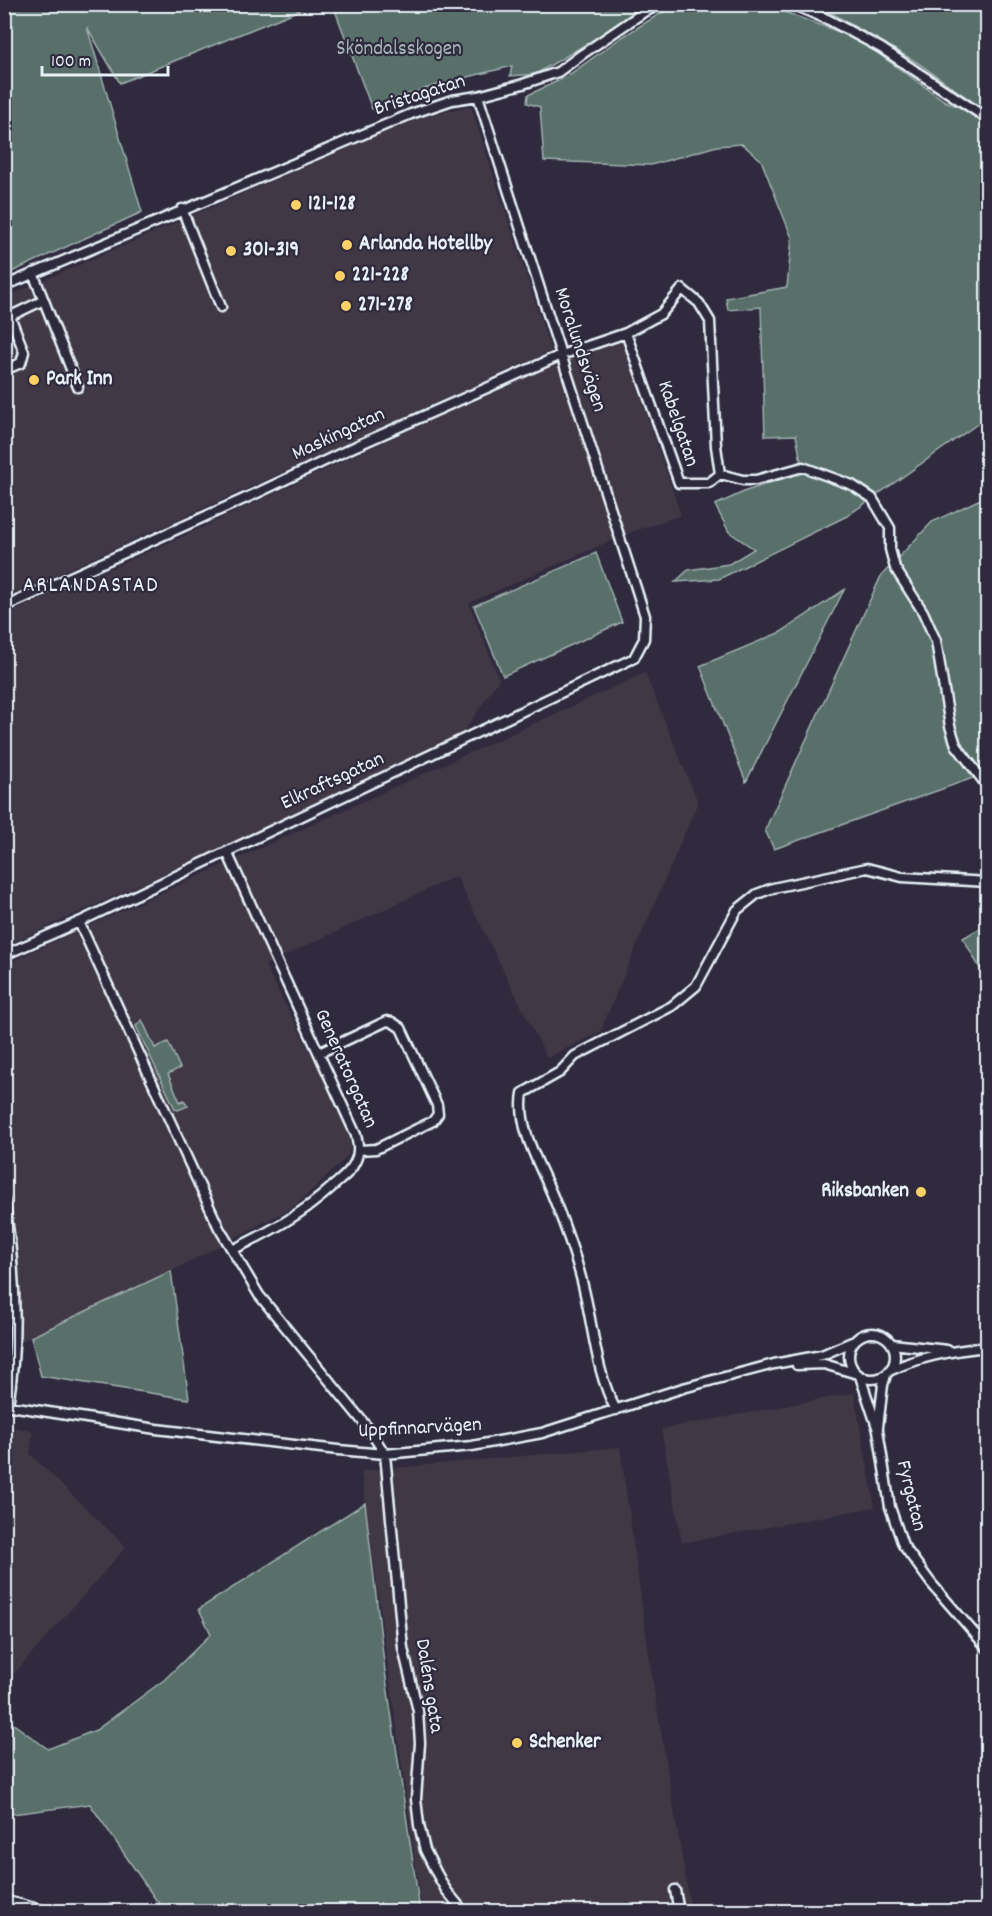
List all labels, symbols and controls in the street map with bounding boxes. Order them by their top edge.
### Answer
park label: Sköndalsskogen [336,35,462,65]
scale bar [42,39,168,77]
text: 100 m [51,50,91,75]
street label: Bristagatan [370,67,470,125]
place label: 121-128 [308,190,356,220]
marker: 121-128 [289,198,303,212]
place label: Arlanda Hotellby [359,230,493,260]
place label: 301-319 [243,236,299,266]
marker: Arlanda Hotellby [340,238,354,252]
marker: 301-319 [224,244,238,258]
place label: 221-228 [352,261,409,291]
marker: 221-228 [333,269,347,283]
street label: Moralundsvägen [545,284,613,416]
place label: 271-278 [358,291,413,321]
marker: 271-278 [339,299,353,313]
place label: Park Inn [46,365,113,395]
marker: Park Inn [27,373,41,387]
street label: Kabelgatan [648,377,706,471]
street label: Maskingatan [288,400,390,470]
district label: ARLANDASTAD [23,571,159,602]
street label: Elkraftsgatan [276,745,390,819]
street label: Generatorgatan [305,1005,385,1133]
place label: Riksbanken [821,1177,909,1207]
marker: Riksbanken [914,1185,928,1199]
street label: Uppfinnarvägen [357,1411,483,1447]
street label: Fyrgatan [887,1457,933,1535]
street label: Daléns gata [406,1637,450,1736]
place label: Schenker [529,1728,602,1758]
marker: Schenker [510,1736,524,1750]

